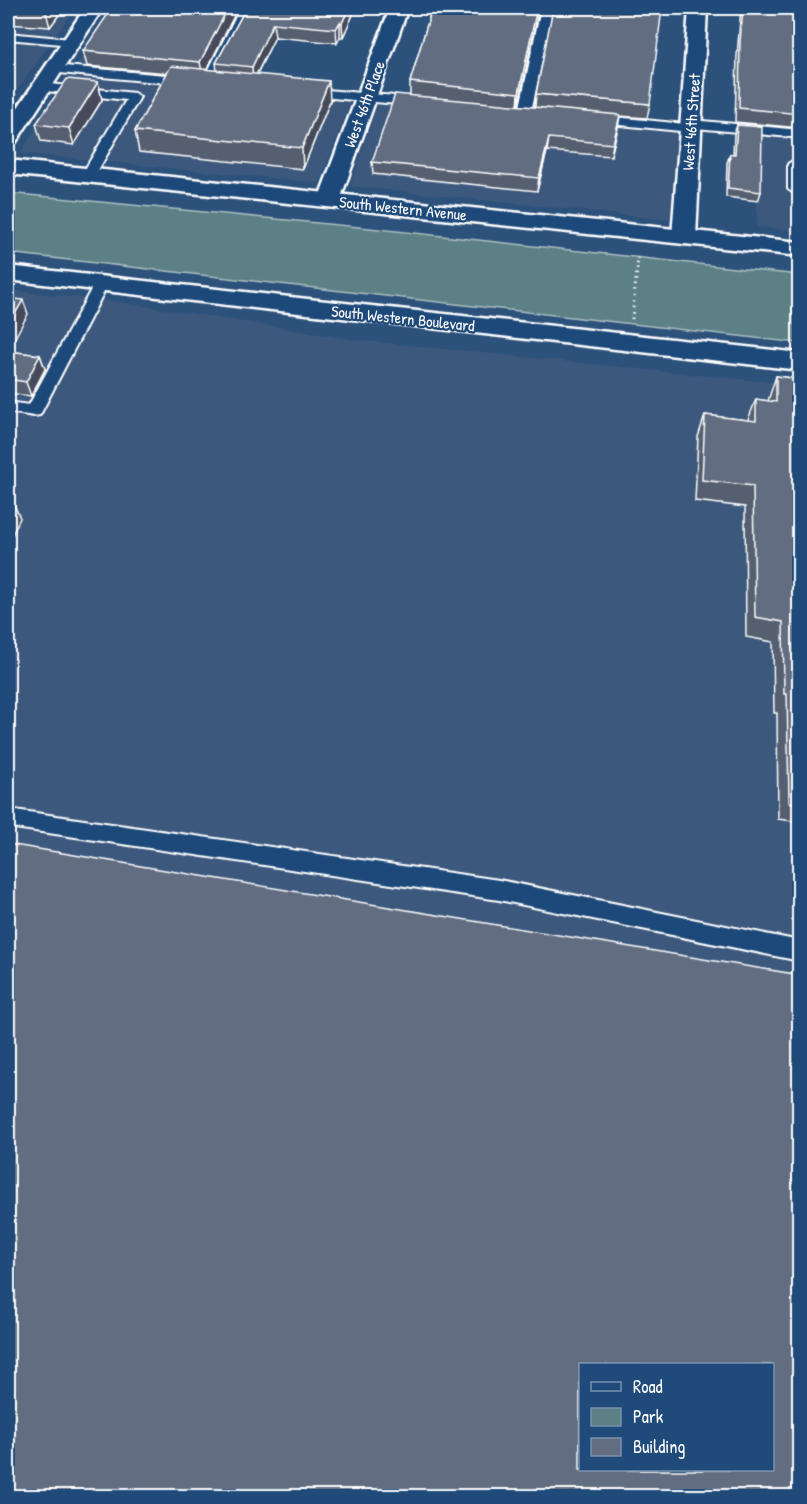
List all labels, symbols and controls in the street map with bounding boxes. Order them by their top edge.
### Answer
street label: West 46th Place [338,57,390,150]
street label: West 46th Street [677,72,705,171]
street label: South Western Avenue [338,190,468,226]
street label: South Western Boulevard [330,300,476,336]
legend [579,1363,774,1471]
text: Road [633,1374,663,1399]
text: Park [633,1404,664,1429]
text: Building [633,1434,685,1459]

